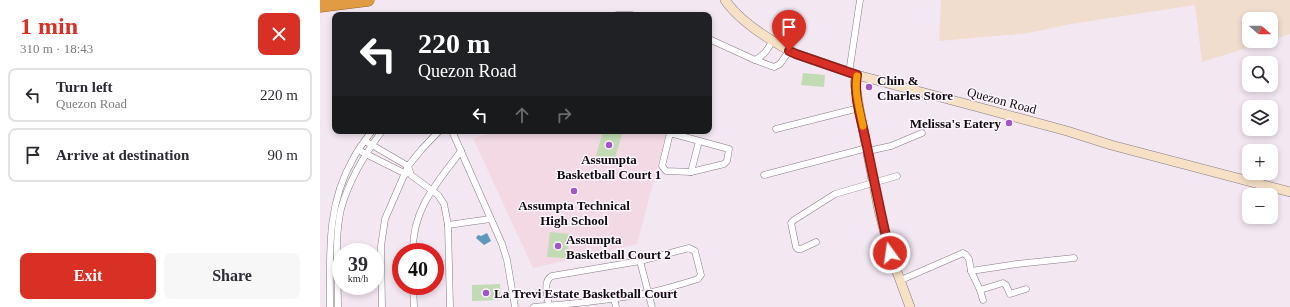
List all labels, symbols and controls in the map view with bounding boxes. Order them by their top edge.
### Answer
pin [772,10,806,51]
north arrow [1242,12,1278,48]
map controls [1242,12,1278,224]
text: 1 min [20,13,78,39]
button: close [258,13,300,55]
icon: arrive [778,16,800,38]
icon: left [352,28,404,80]
text: 220 m [418,28,490,59]
text: 310 m · 18:43 [20,41,93,56]
button: search [1242,56,1278,92]
text: Quezon Road [418,61,516,81]
place label: Chin & Charles Store [877,73,953,103]
text: Turn left [56,79,113,95]
marker: Chin & Charles Store [864,82,874,92]
icon: left [22,84,44,106]
street label: Quezon Road [966,84,1039,117]
text: 220 m [260,87,298,103]
text: Quezon Road [56,96,127,111]
button: layers [1242,100,1278,136]
icon: left [469,104,491,126]
icon: ahead [511,104,533,126]
icon: right [553,104,575,126]
place label: Melissa's Eatery [910,116,1001,131]
marker: Melissa's Eatery [1004,118,1014,128]
marker: Assumpta Basketball Court 1 [604,140,614,150]
icon: arrive [22,144,44,166]
button: + [1242,144,1278,180]
text: Arrive at destination [56,147,189,163]
text: 90 m [268,147,298,163]
place label: Assumpta Basketball Court 1 [557,152,661,182]
marker: Assumpta Technical High School [569,186,579,196]
button: − [1242,188,1278,224]
place label: Assumpta Technical High School [518,198,630,228]
place label: Assumpta Basketball Court 2 [566,232,671,262]
position arrow [869,232,911,274]
marker: Assumpta Basketball Court 2 [553,241,563,251]
speed limit sign: 40 [392,243,444,295]
button: Exit [20,253,156,299]
button: Share [164,253,300,299]
text: 39 [348,253,368,275]
text: km/h [348,273,368,284]
place label: La Trevi Estate Basketball Court [494,286,678,301]
marker: La Trevi Estate Basketball Court [481,288,491,298]

